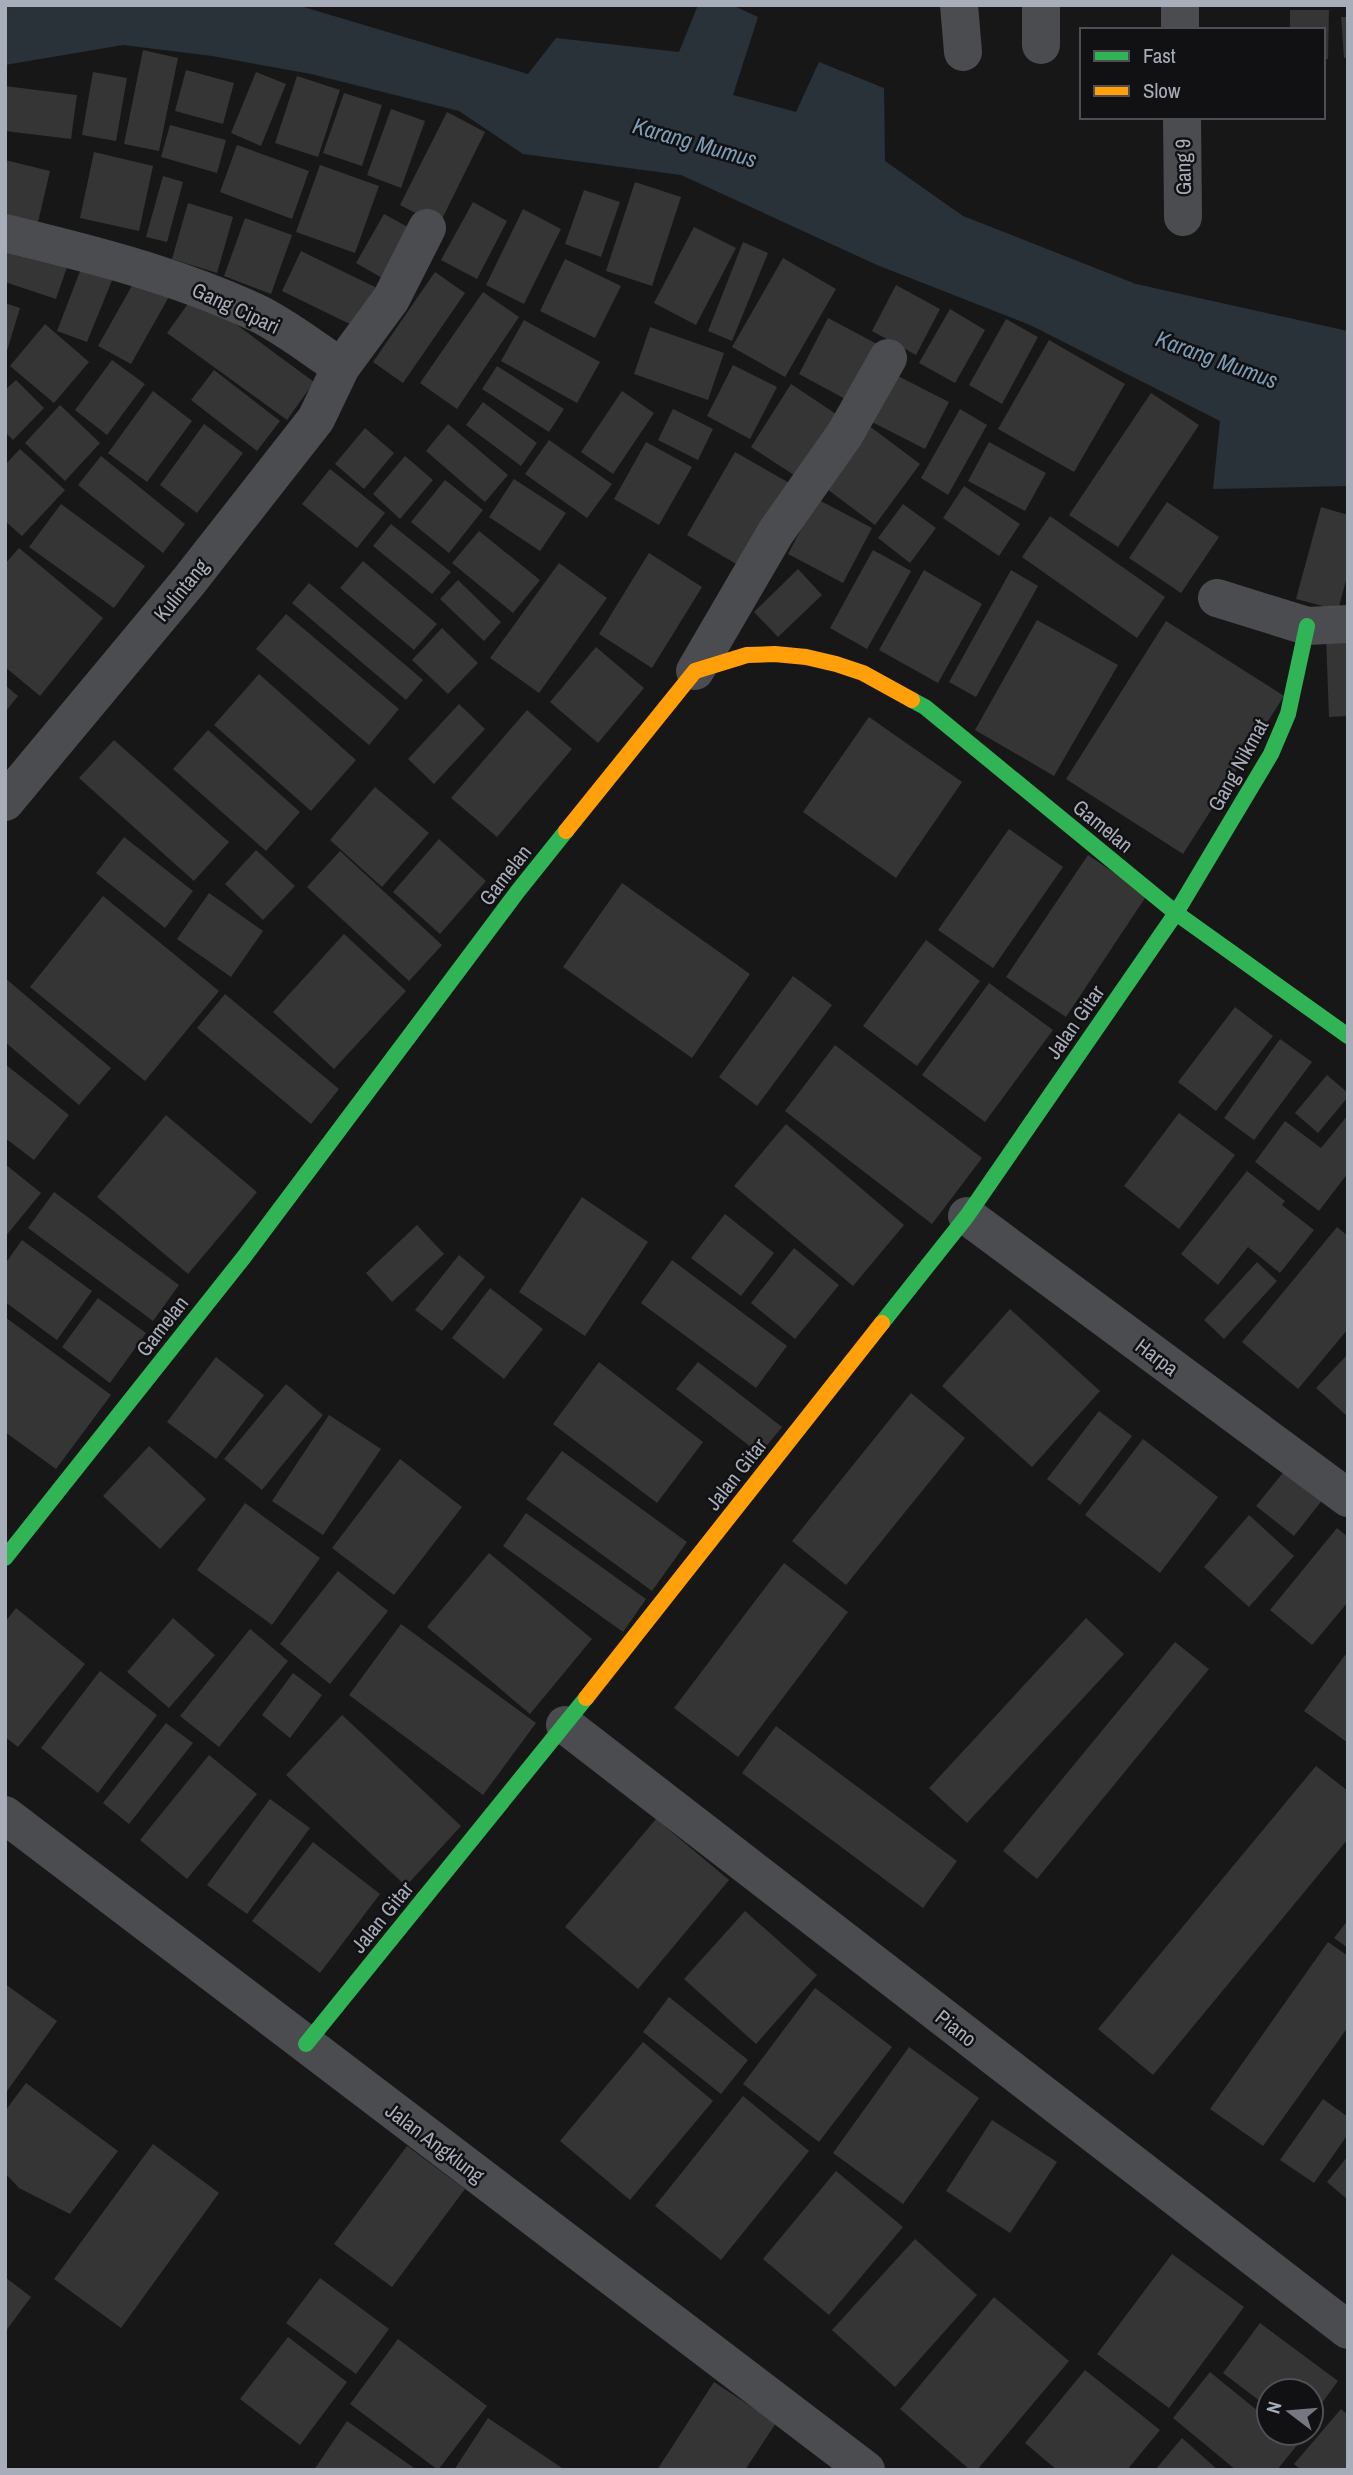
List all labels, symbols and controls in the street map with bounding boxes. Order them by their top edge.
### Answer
legend [1080,28,1325,119]
text: Fast [1143,41,1176,70]
text: Slow [1143,76,1181,105]
water label: Karang Mumus [629,109,761,175]
street label: Gang 9 [1168,139,1198,195]
street label: Gang Cipari [187,275,285,341]
water label: Karang Mumus [1152,323,1282,395]
street label: Kulintang [147,552,215,627]
street label: Gang Nikmat [1201,713,1275,816]
street label: Gamelan [1067,793,1139,859]
street label: Gamelan [472,839,538,911]
street label: Jalan Gitar [1039,979,1111,1065]
street label: Gamelan [129,1290,195,1362]
street label: Harpa [1130,1331,1185,1383]
street label: Jalan Gitar [699,1432,774,1516]
street label: Jalan Gitar [344,1875,420,1959]
street label: Piano [929,2003,983,2053]
street label: Jalan Angklung [380,2096,491,2190]
north arrow [1255,2377,1325,2447]
text: N [1260,2398,1288,2416]

